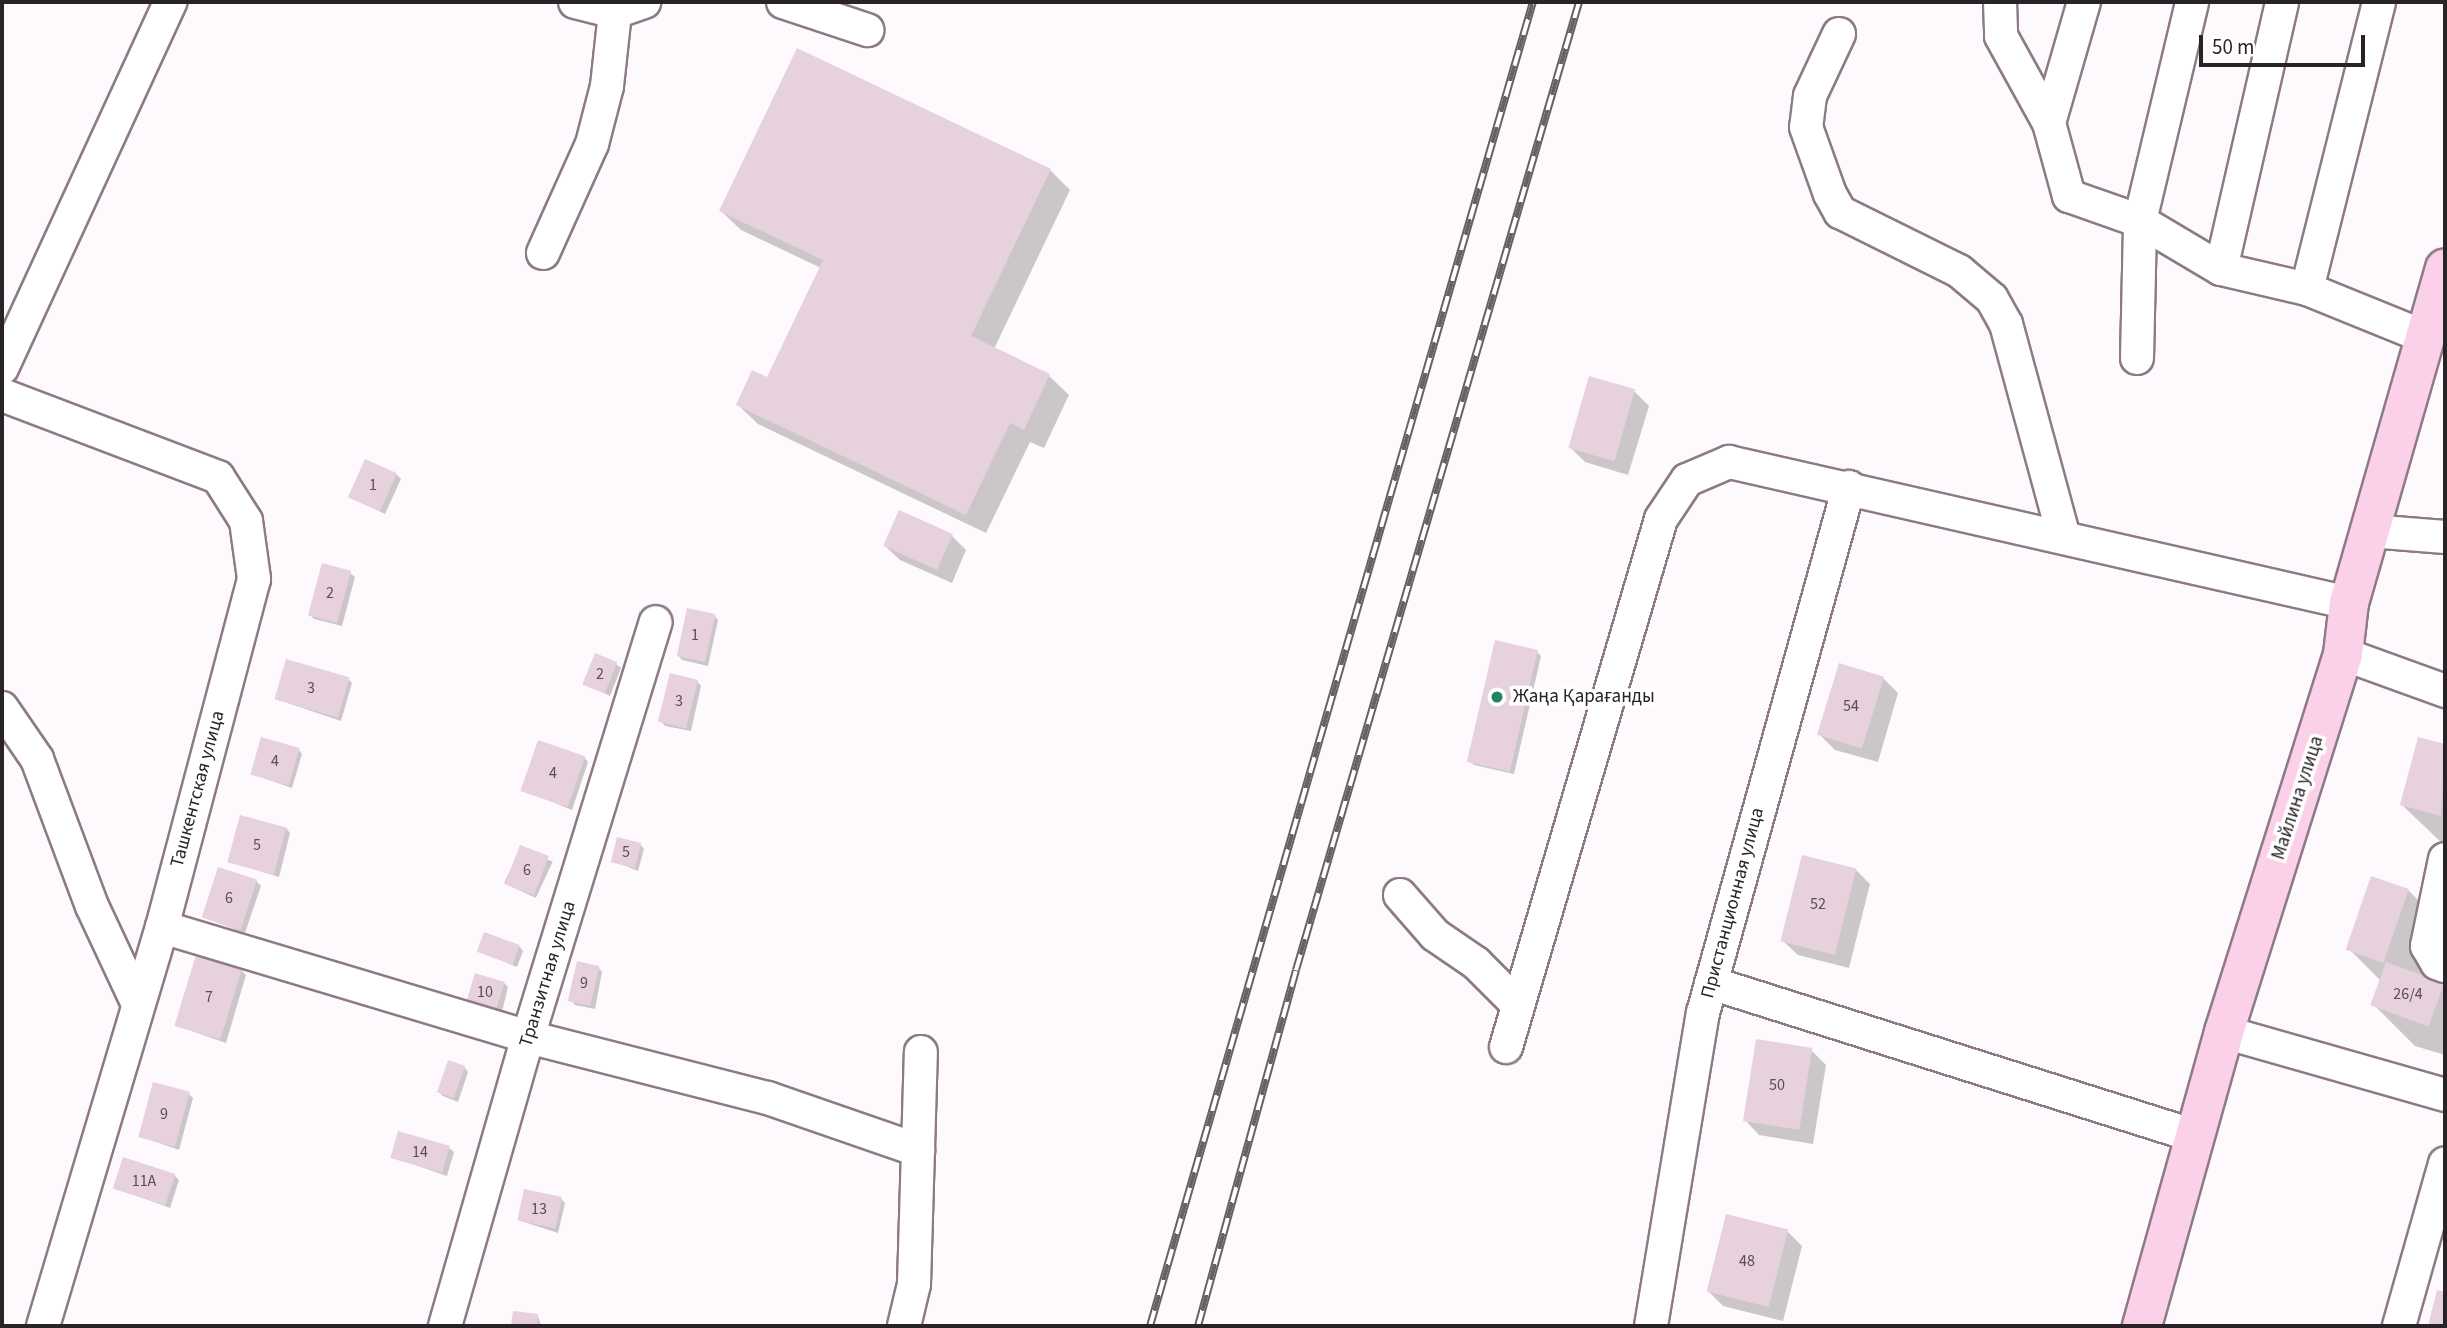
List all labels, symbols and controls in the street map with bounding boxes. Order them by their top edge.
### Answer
scale bar [2202,21,2368,65]
text: 50 m [2212,32,2254,62]
house number: 1 [369,475,377,495]
house number: 2 [326,583,334,603]
house number: 1 [691,625,699,645]
house number: 2 [596,664,604,684]
house number: 3 [307,678,315,698]
place label: Жаңа Қарағанды [1513,686,1655,708]
marker: Жаңа Қарағанды [1487,687,1507,707]
house number: 3 [675,691,683,711]
house number: 54 [1843,696,1859,716]
street label: Ташкентская улица [166,708,230,870]
street label: Майлина улица [2267,733,2329,863]
house number: 4 [271,751,279,771]
house number: 4 [549,763,557,783]
street label: Пристанционная улица [1697,805,1769,1001]
house number: 5 [253,835,261,855]
house number: 5 [622,842,630,862]
house number: 6 [523,860,531,880]
house number: 6 [225,888,233,908]
house number: 52 [1810,894,1826,914]
street label: Транзитная улица [515,898,581,1050]
house number: 9 [580,973,588,993]
house number: 10 [477,982,493,1002]
house number: 26/4 [2393,984,2423,1004]
house number: 7 [205,987,213,1007]
house number: 50 [1769,1075,1785,1095]
house number: 9 [160,1104,168,1124]
house number: 14 [412,1142,428,1162]
house number: 11А [132,1171,156,1191]
house number: 13 [531,1199,547,1219]
house number: 48 [1739,1251,1755,1271]

